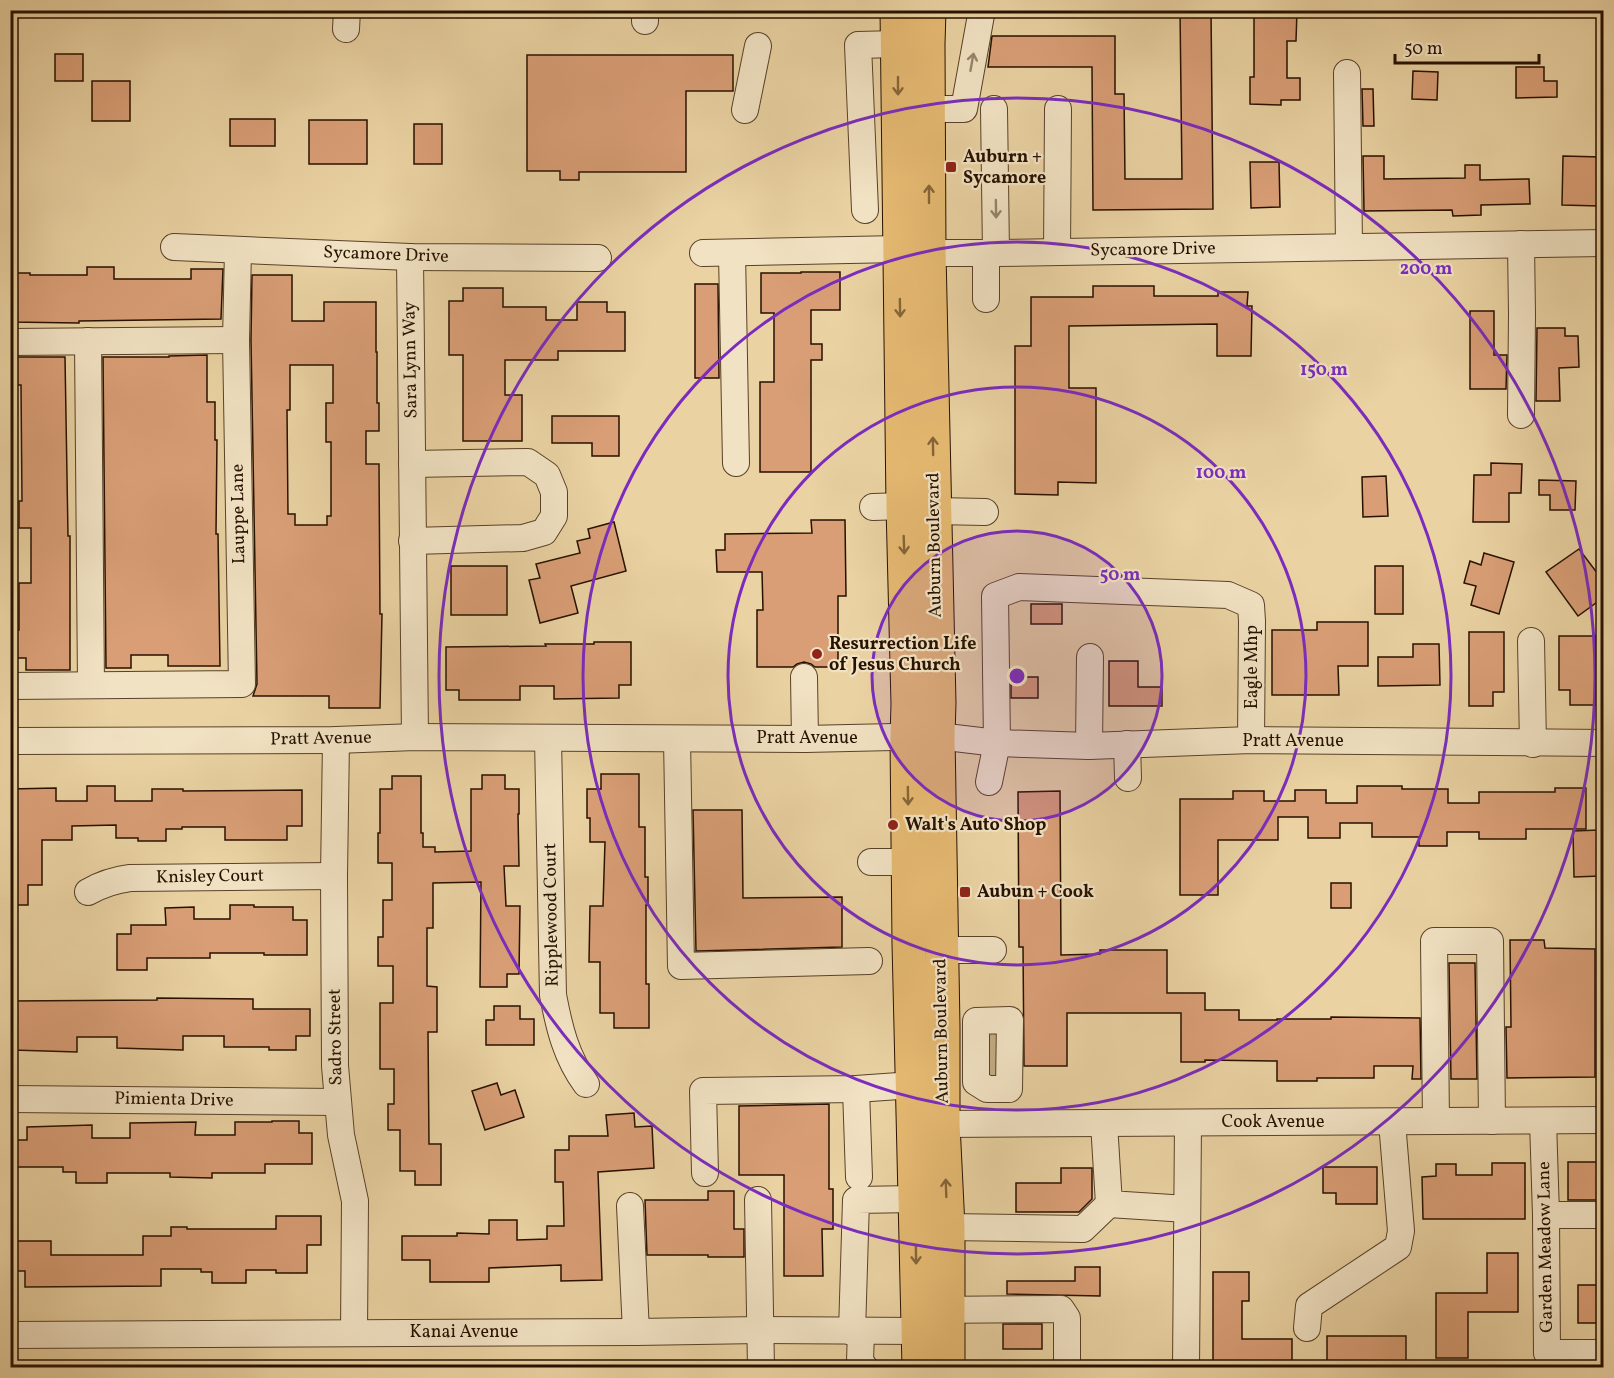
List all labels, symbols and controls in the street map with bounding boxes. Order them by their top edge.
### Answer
scale bar [1395,27,1539,65]
text: 50 m [1404,37,1443,62]
one-way arrow [967,53,978,72]
one-way arrow [892,76,904,96]
place label: Auburn + Sycamore [963,145,1046,191]
marker: Auburn + Sycamore [944,160,958,174]
one-way arrow [923,185,935,205]
one-way arrow [990,199,1001,219]
street label: Sycamore Drive [1090,236,1216,264]
street label: Sycamore Drive [323,240,449,270]
text: 200 m [1400,257,1452,282]
one-way arrow [894,297,906,317]
street label: Sara Lynn Way [397,301,425,419]
text: 150 m [1300,358,1348,383]
one-way arrow [928,437,939,457]
text: 100 m [1196,461,1246,486]
street label: Lauppe Lane [226,464,252,564]
street label: Auburn Boulevard [921,472,949,618]
one-way arrow [898,534,909,554]
text: 50 m [1100,563,1140,588]
street label: Eagle Mhp [1240,625,1265,709]
place label: Resurrection Life of Jesus Church [829,632,976,678]
marker: Resurrection Life of Jesus Church [810,647,824,661]
centre of rings [1007,666,1027,686]
street label: Pratt Avenue [270,726,372,752]
street label: Pratt Avenue [756,726,858,751]
street label: Pratt Avenue [1242,729,1344,754]
one-way arrow [902,785,914,805]
place label: Walt's Auto Shop [905,813,1046,838]
marker: Walt's Auto Shop [886,818,900,832]
street label: Ripplewood Court [538,843,566,987]
street label: Knisley Court [156,864,264,890]
place label: Aubun + Cook [977,880,1094,905]
marker: Aubun + Cook [958,885,972,899]
street label: Auburn Boulevard [928,958,956,1104]
street label: Sadro Street [323,988,349,1086]
street label: Pimienta Drive [114,1086,234,1114]
street label: Cook Avenue [1221,1110,1325,1135]
street label: Garden Meadow Lane [1532,1161,1560,1333]
one-way arrow [941,1179,952,1199]
one-way arrow [910,1244,921,1264]
street label: Kanai Avenue [410,1320,518,1345]

